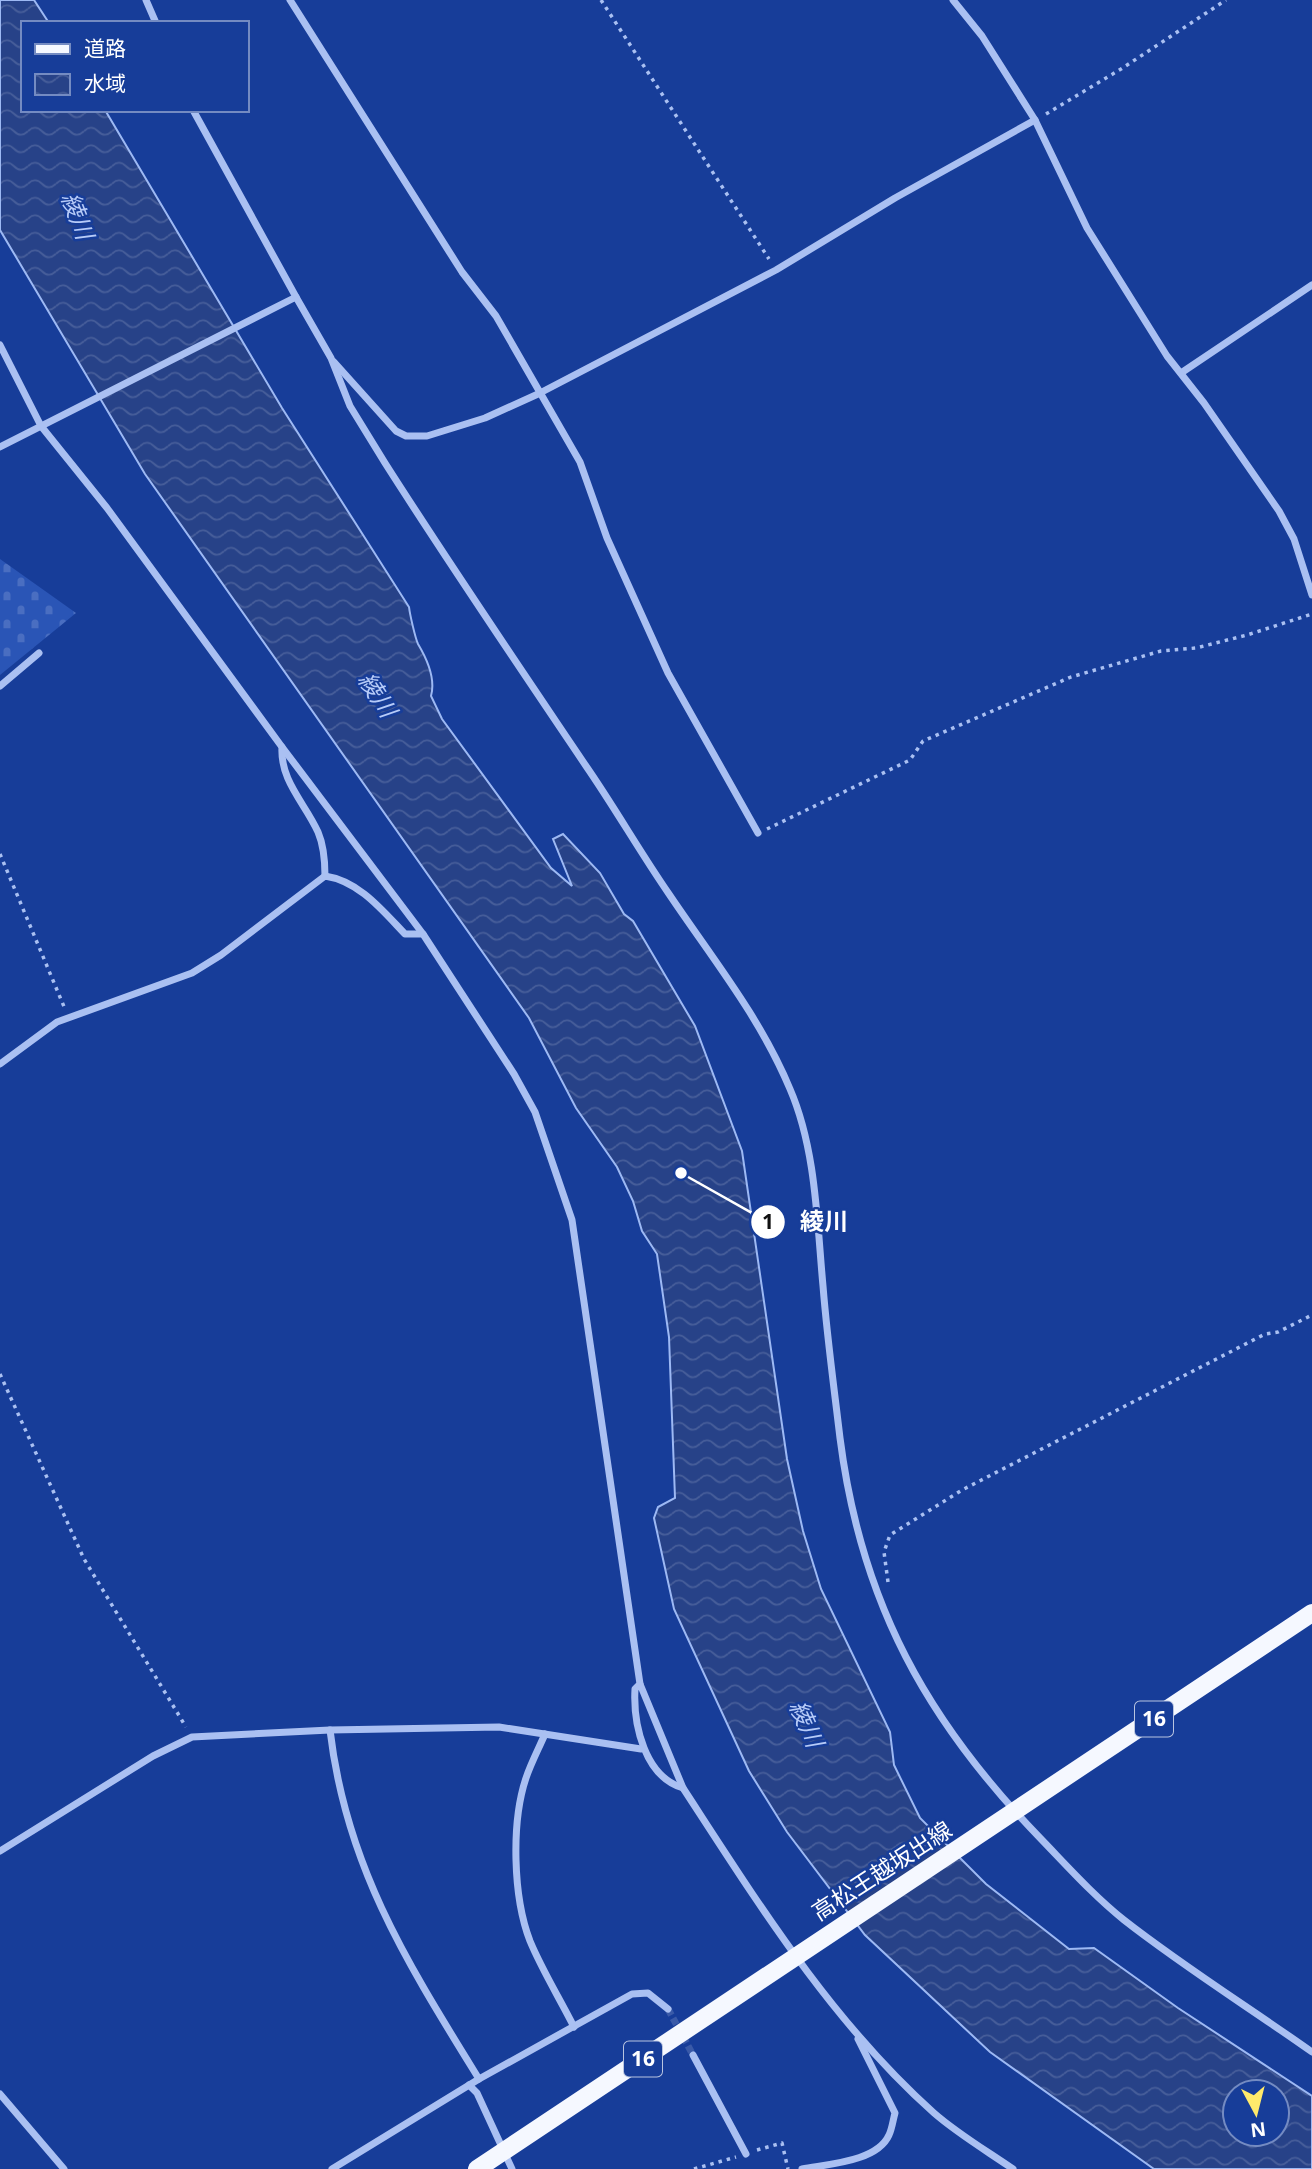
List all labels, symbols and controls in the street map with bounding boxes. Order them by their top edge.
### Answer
legend [21,21,248,112]
text: 道路 [84,34,126,62]
text: 水域 [84,69,126,97]
water label: 綾川 [54,187,103,247]
water label: 綾川 [351,665,407,726]
callout: 綾川 [751,1199,862,1244]
text: 綾川 [800,1204,848,1237]
text: 1 [762,1207,774,1235]
water label: 綾川 [783,1695,833,1755]
road number: 16 [1135,1702,1173,1736]
street label: 高松王越坂出線 [805,1813,958,1927]
road number: 16 [624,2042,662,2076]
north arrow [1221,2078,1291,2148]
text: N [1249,2116,1267,2144]

